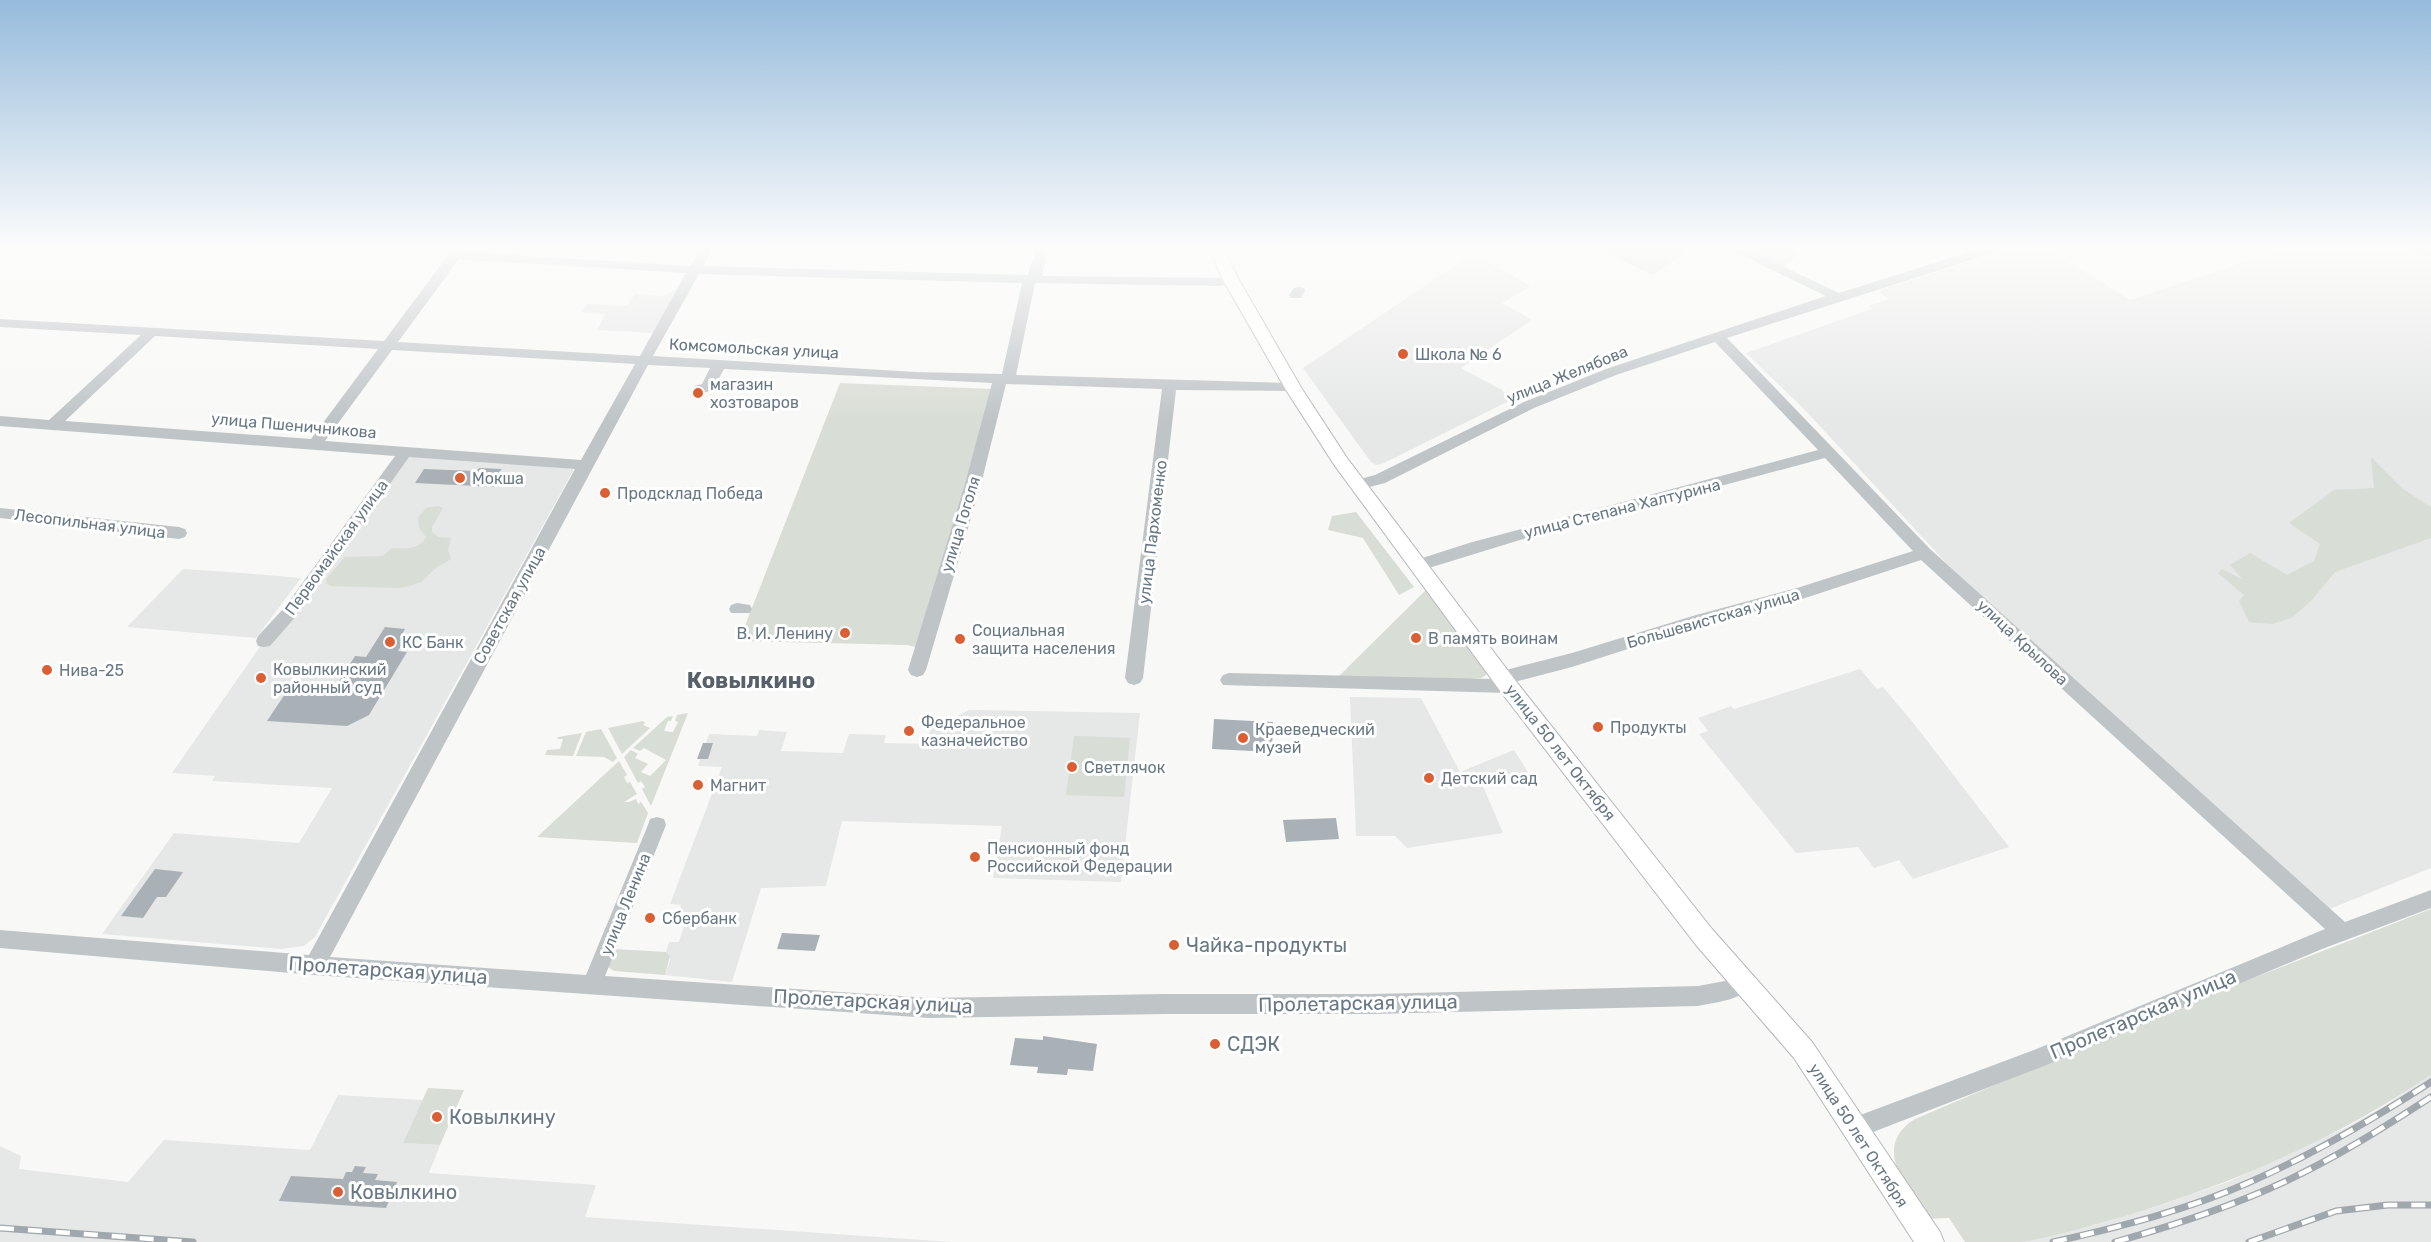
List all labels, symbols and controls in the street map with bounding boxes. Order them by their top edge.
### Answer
street label: Комсомольская улица [669,335,839,362]
street label: улица Желябова [1504,341,1631,407]
place label: Школа № 6 [1415,345,1502,364]
marker: Школа № 6 [1396,347,1410,361]
place label: магазин хозтоваров [710,375,799,412]
marker: магазин хозтоваров [691,386,705,400]
street label: улица Пшеничникова [211,409,377,442]
street label: улица Пархоменко [1134,459,1171,605]
place label: Мокша [472,469,524,488]
marker: Мокша [453,471,467,485]
street label: улица Гоголя [937,474,984,574]
street label: улица Степана Халтурина [1522,475,1722,542]
street label: Первомайская улица [281,476,392,619]
place label: Продсклад Победа [617,484,763,503]
marker: Продсклад Победа [598,486,612,500]
street label: Лесопильная улица [13,505,167,542]
street label: Советская улица [469,543,549,667]
street label: Большевистская улица [1625,585,1802,652]
street label: улица Крылова [1973,595,2072,689]
place label: Социальная защита населения [972,621,1115,658]
place label: В. И. Ленину [736,624,833,643]
marker: В. И. Ленину [838,626,852,640]
place label: В память воинам [1428,629,1558,648]
marker: В память воинам [1409,631,1423,645]
marker: Социальная защита населения [953,632,967,646]
place label: КС Банк [402,633,464,652]
marker: КС Банк [383,635,397,649]
place label: Ковылкинский районный суд [273,660,387,697]
place label: Нива-25 [59,661,124,680]
marker: Нива-25 [40,663,54,677]
district label: Ковылкино [687,667,815,694]
marker: Ковылкинский районный суд [254,671,268,685]
street label: улица 50 лет Октября [1501,680,1620,824]
place label: Федеральное казначейство [921,713,1028,750]
place label: Продукты [1610,718,1687,737]
place label: Краеведческий музей [1255,720,1375,757]
marker: Продукты [1591,720,1605,734]
marker: Федеральное казначейство [902,724,916,738]
marker: Краеведческий музей [1236,731,1250,745]
place label: Светлячок [1084,758,1166,777]
marker: Светлячок [1065,760,1079,774]
place label: Детский сад [1441,769,1538,788]
marker: Детский сад [1422,771,1436,785]
place label: Магнит [710,776,766,795]
marker: Магнит [691,778,705,792]
place label: Пенсионный фонд Российской Федерации [987,839,1172,876]
street label: улица Ленина [596,850,655,958]
marker: Пенсионный фонд Российской Федерации [968,850,982,864]
place label: Сбербанк [662,909,737,928]
marker: Сбербанк [643,911,657,925]
place label: Чайка-продукты [1186,933,1347,957]
marker: Чайка-продукты [1167,938,1181,952]
street label: Пролетарская улица [288,951,488,989]
street label: Пролетарская улица [2046,964,2240,1064]
street label: Пролетарская улица [773,984,973,1018]
street label: Пролетарская улица [1258,989,1458,1017]
place label: СДЭК [1227,1032,1280,1056]
marker: СДЭК [1208,1037,1222,1051]
street label: улица 50 лет Октября [1805,1060,1912,1211]
place label: Ковылкину [449,1105,556,1129]
marker: Ковылкину [430,1110,444,1124]
place label: Ковылкино [350,1180,457,1204]
marker: Ковылкино [331,1185,345,1199]

